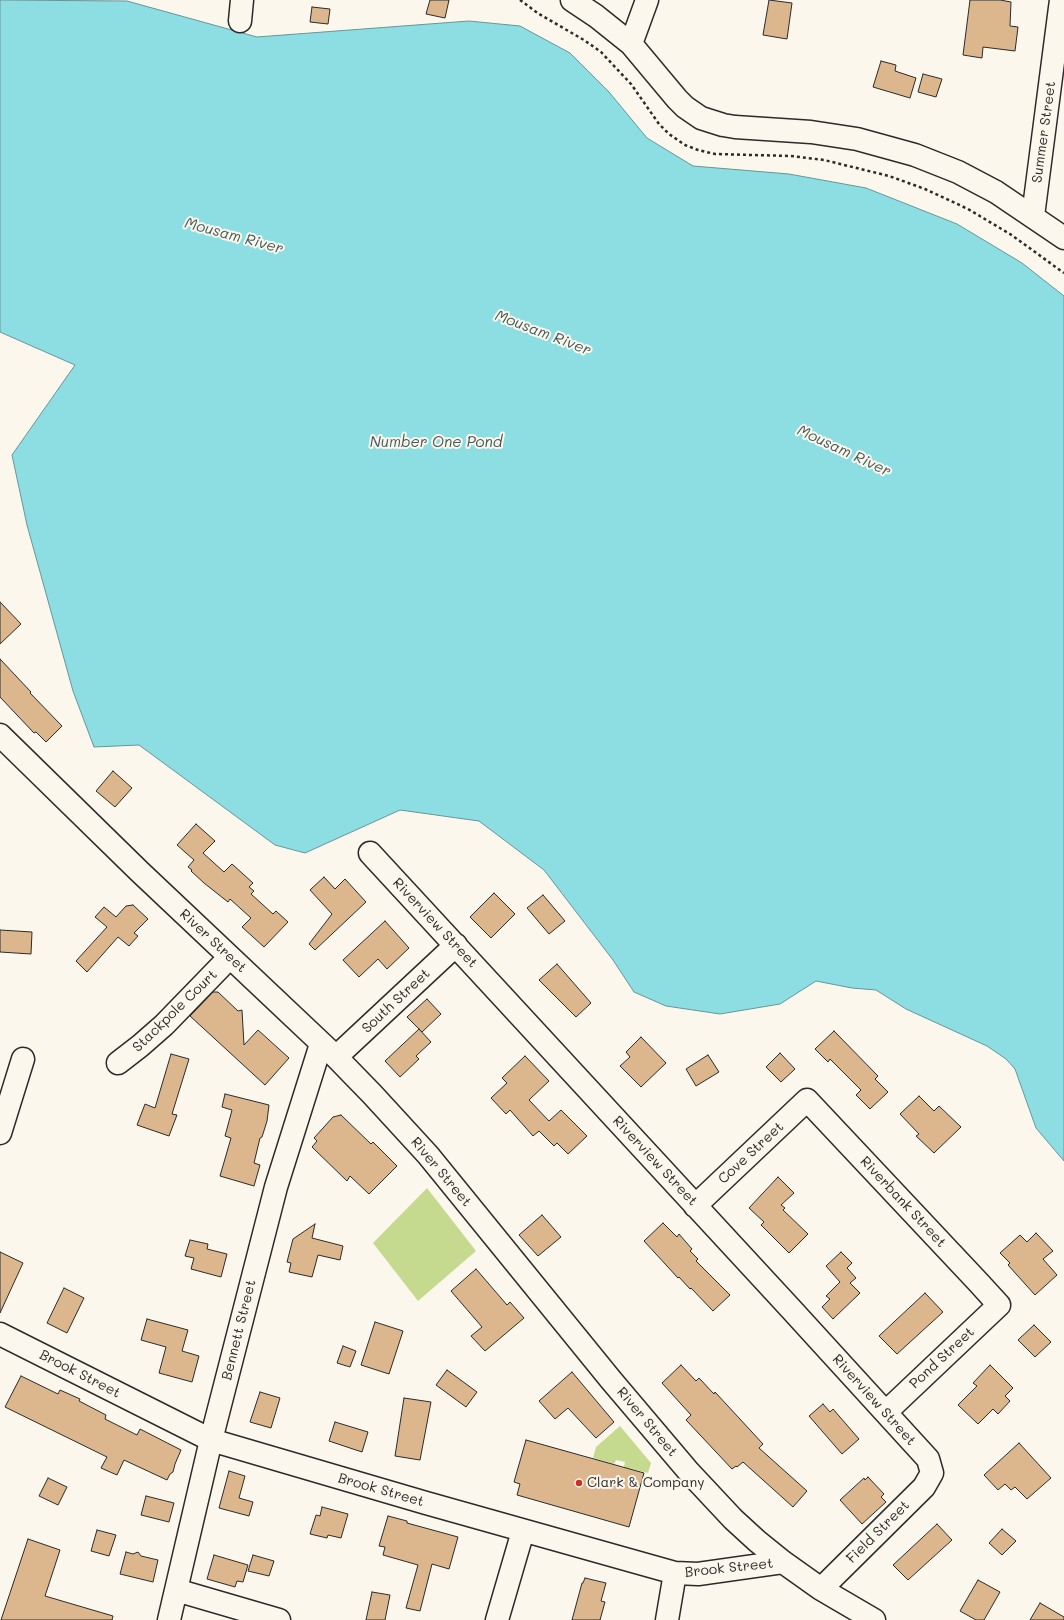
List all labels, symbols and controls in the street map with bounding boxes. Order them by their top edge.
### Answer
street label: Summer Street [1029,80,1059,184]
water label: Mousam River [183,214,285,258]
water label: Mousam River [492,306,594,360]
water label: Mousam River [794,421,894,481]
water label: Number One Pond [370,433,502,451]
street label: Riverview Street [389,875,481,971]
street label: River Street [176,906,250,976]
street label: South Street [358,965,434,1037]
street label: Stackpole Court [129,966,221,1056]
street label: Riverview Street [609,1113,701,1209]
street label: Cove Street [715,1118,787,1188]
street label: River Street [407,1134,475,1210]
street label: Riverbank Street [857,1153,949,1251]
street label: Bennett Street [218,1278,260,1382]
street label: Pond Street [906,1324,978,1392]
street label: Brook Street [37,1346,123,1402]
street label: Riverview Street [829,1351,919,1449]
street label: River Street [613,1384,681,1460]
street label: Brook Street [336,1470,426,1510]
place label: Clark & Company [587,1475,705,1491]
marker: Clark & Company [574,1478,584,1488]
street label: Field Street [843,1497,913,1567]
street label: Brook Street [684,1555,774,1581]

